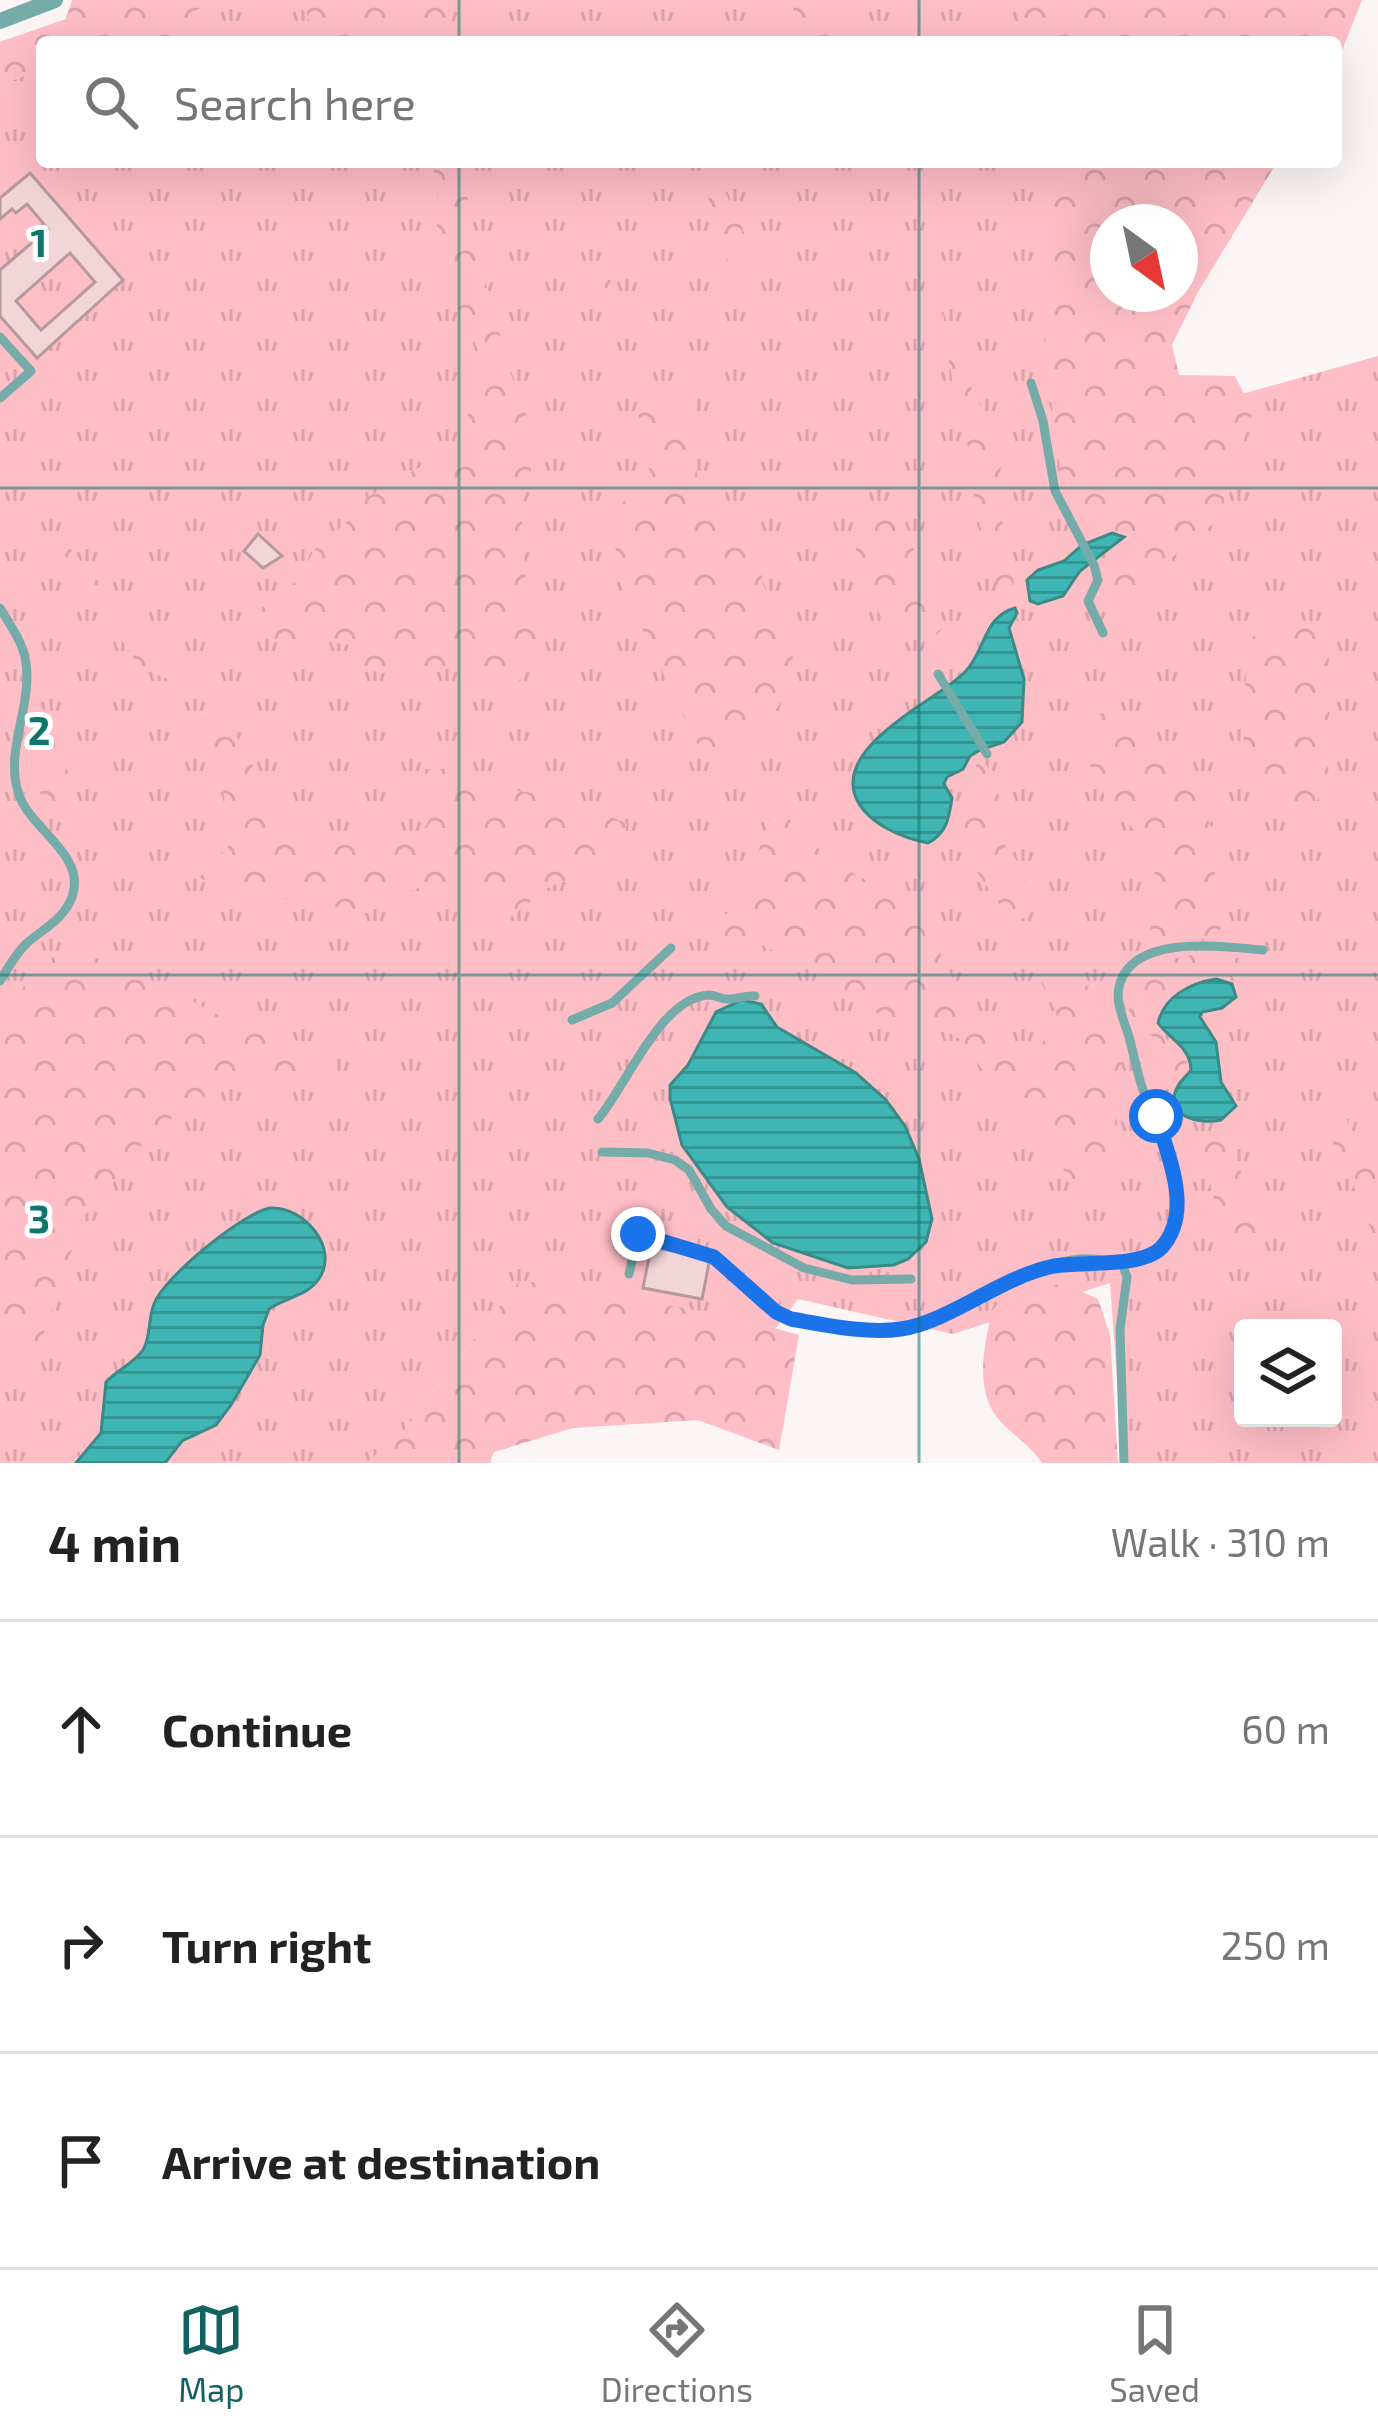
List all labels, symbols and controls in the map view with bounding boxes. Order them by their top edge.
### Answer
search box [36,36,1342,168]
icon: search [78,69,144,135]
text: Search here [174,75,416,129]
north arrow [1090,204,1198,312]
text: 1 [31,218,47,265]
text: 2 [28,706,50,753]
route start [1129,1089,1183,1143]
text: 3 [28,1194,50,1241]
route end [611,1207,665,1261]
map controls [1234,1319,1342,1427]
button: layers [1234,1319,1342,1427]
text: 4 min [48,1511,181,1572]
text: Walk · 310 m [1111,1518,1330,1565]
icon: ahead [48,1696,114,1762]
text: Continue [162,1702,352,1756]
text: 60 m [1241,1705,1330,1752]
icon: right [48,1912,114,1978]
text: Turn right [162,1918,371,1972]
text: 250 m [1221,1921,1330,1968]
icon: arrive [48,2128,114,2194]
text: Arrive at destination [162,2134,600,2188]
tab: Map [178,2297,244,2409]
tab: Directions [601,2297,753,2409]
tab: Saved [1109,2297,1200,2409]

